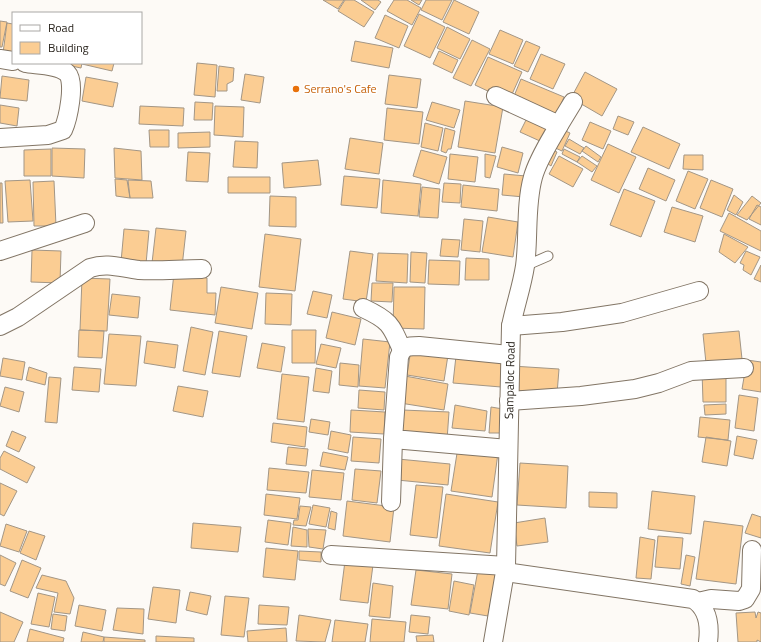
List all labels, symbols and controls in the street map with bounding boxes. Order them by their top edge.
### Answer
legend [12,12,142,64]
text: Road [48,18,74,37]
text: Building [48,38,89,57]
place label: Serrano's Cafe [304,79,377,98]
marker: Serrano's Cafe [291,84,301,94]
street label: Sampaloc Road [499,341,520,419]

